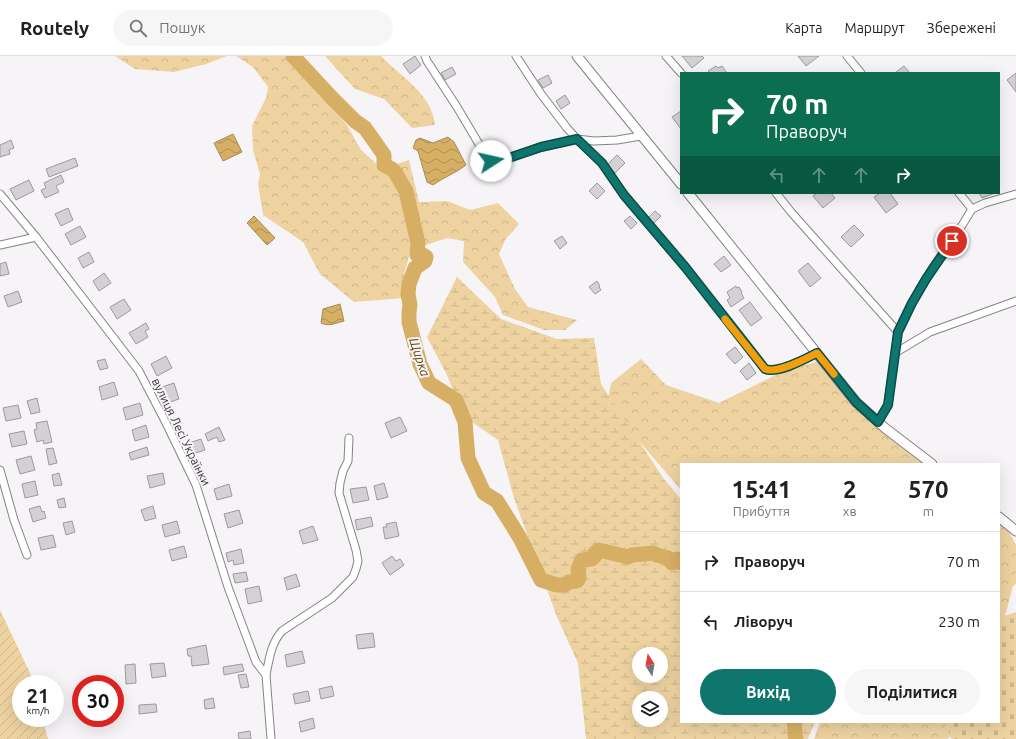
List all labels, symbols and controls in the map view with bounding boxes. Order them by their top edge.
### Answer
search box [113,10,393,46]
text: Routely [20,17,89,39]
icon: search [127,17,149,39]
text: Пошук [159,19,205,36]
text: Карта [785,20,822,36]
text: Маршрут [844,20,905,36]
text: Збережені [927,20,996,36]
icon: right [700,88,752,140]
text: 70 m [766,88,828,119]
text: Праворуч [766,121,847,141]
position arrow [470,140,512,182]
icon: left [766,164,788,186]
icon: ahead [808,164,830,186]
icon: ahead [850,164,872,186]
icon: right [892,164,914,186]
pin [935,224,969,258]
icon: arrive [941,230,963,252]
water label: Щирка [407,336,433,378]
street label: вулиця Лесі Українки [150,376,213,488]
text: 15:41 [731,476,791,503]
text: 2 [843,476,856,503]
text: 570 [908,476,949,503]
text: Прибуття [733,504,790,518]
text: хв [843,504,857,518]
text: m [923,504,934,518]
icon: right [700,551,722,573]
text: Праворуч [734,553,805,570]
text: 70 m [947,553,980,570]
icon: left [700,611,722,633]
text: Ліворуч [734,613,793,630]
text: 230 m [938,613,980,630]
north arrow [632,647,668,683]
map controls [632,647,668,727]
button: Вихід [700,669,836,715]
button: Поділитися [844,669,980,715]
speed limit sign: 30 [72,675,124,727]
text: 21 [27,684,49,707]
button: layers [632,691,668,727]
text: km/h [26,705,50,716]

